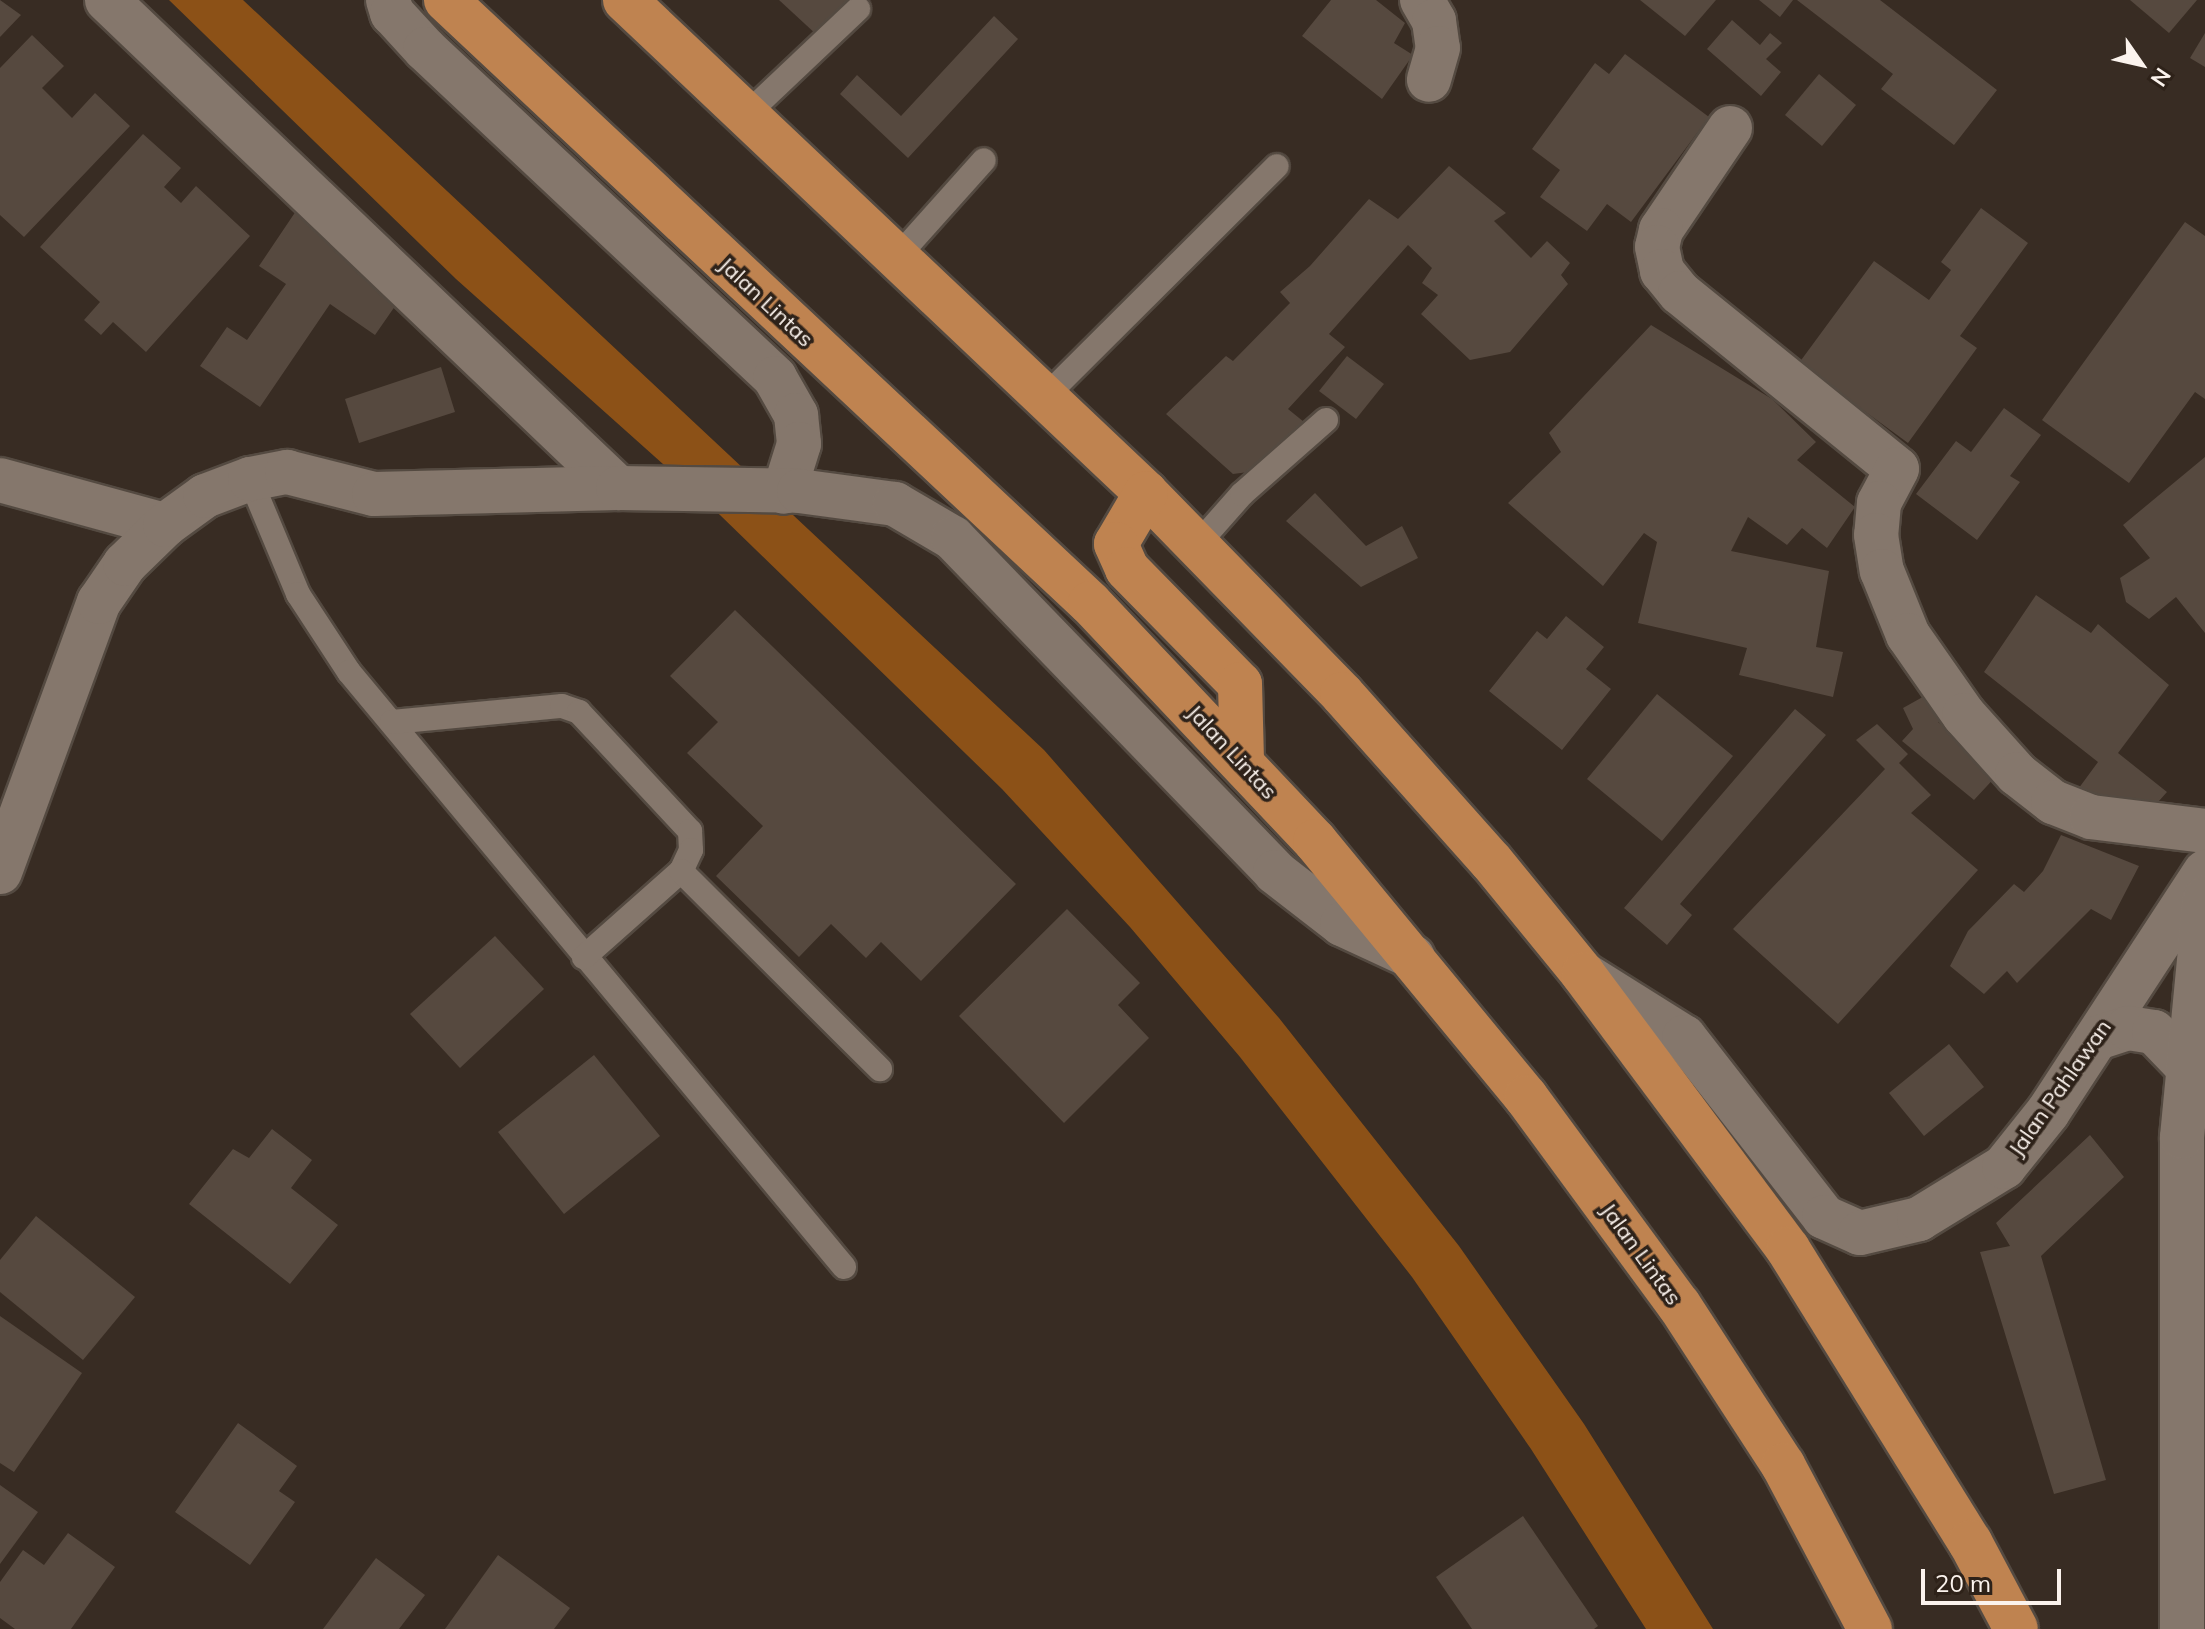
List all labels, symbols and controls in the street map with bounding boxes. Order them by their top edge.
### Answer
north arrow [2101,24,2181,104]
text: N [2145,63,2177,92]
street label: Jalan Lintas [713,252,819,352]
street label: Jalan Lintas [1182,699,1282,805]
street label: Jalan Pahlawan [2003,1015,2117,1161]
street label: Jalan Lintas [1595,1198,1687,1310]
scale bar [1925,1553,2065,1603]
text: 20 m [1935,1568,1991,1598]

